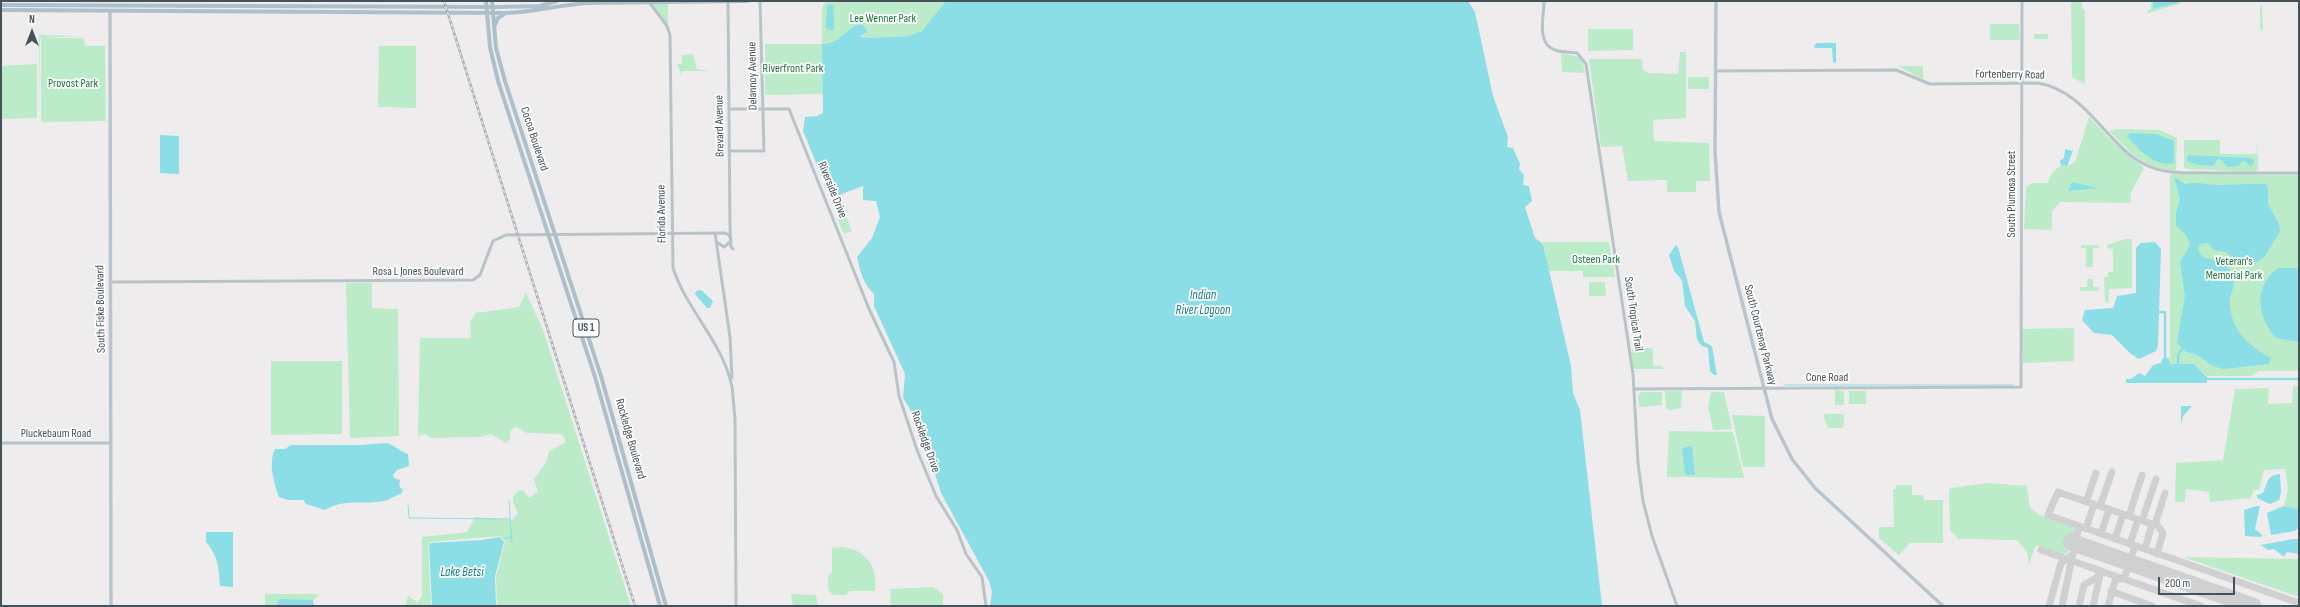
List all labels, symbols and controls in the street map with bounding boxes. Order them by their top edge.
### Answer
north arrow [12,12,52,52]
park label: Lee Wenner Park [850,12,916,26]
text: N [29,13,35,26]
street label: Delannoy Avenue [745,42,761,110]
park label: Riverfront Park [763,62,823,76]
street label: Fortenberry Road [1975,67,2045,83]
park label: Provost Park [48,77,98,91]
street label: Brevard Avenue [712,95,728,157]
street label: Cocoa Boulevard [517,105,551,173]
street label: South Plumosa Street [2005,151,2019,237]
street label: Riverside Drive [814,160,850,220]
street label: Florida Avenue [654,185,670,243]
park label: Osteen Park [1572,253,1620,267]
park label: Veteran's Memorial Park [2206,255,2262,283]
street label: South Fiske Boulevard [93,265,109,353]
street label: Rosa L Jones Boulevard [373,265,463,279]
street label: South Tropical Trail [1621,276,1645,352]
street label: South Courtenay Parkway [1741,283,1779,387]
water label: Indian River Lagoon [1176,288,1230,319]
road number: US 1 [573,319,599,337]
street label: Cone Road [1806,371,1848,385]
street label: Rockledge Boulevard [612,397,648,481]
street label: Rockledge Drive [907,409,943,475]
street label: Pluckebaum Road [21,427,91,441]
water label: Lake Betsi [440,565,484,581]
scale bar [2160,569,2237,595]
text: 200 m [2165,576,2190,591]

